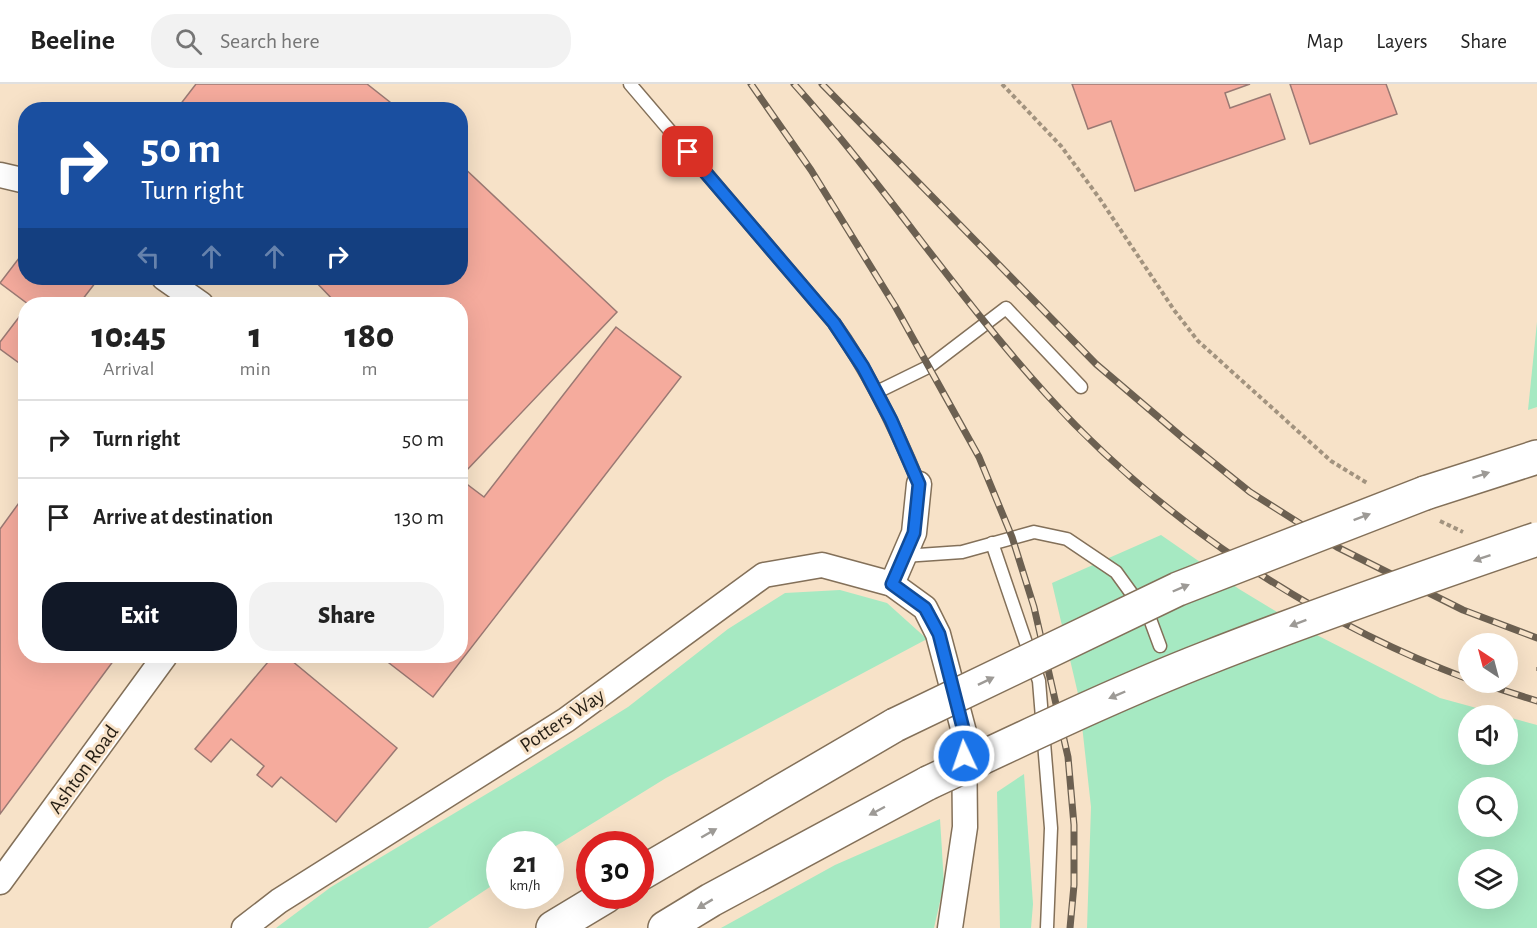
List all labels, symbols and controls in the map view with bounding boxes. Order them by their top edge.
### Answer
search box [151,14,571,68]
icon: search [172,25,205,58]
text: Beeline [30,27,115,55]
text: Search here [220,30,320,52]
text: Map [1307,31,1343,52]
text: Layers [1376,31,1427,52]
text: Share [1460,31,1507,52]
icon: right [42,126,120,204]
pin [662,126,713,177]
text: 50 m [141,128,221,170]
icon: arrive [671,135,704,168]
text: Turn right [141,177,244,204]
icon: left [132,240,165,273]
icon: ahead [195,240,228,273]
icon: ahead [258,240,291,273]
icon: right [321,240,354,273]
text: 10:45 [92,318,166,354]
text: 1 [249,318,262,354]
text: 180 [344,318,394,354]
text: Arrival [103,359,155,379]
text: min [240,359,271,379]
text: m [361,359,377,379]
icon: right [42,423,75,456]
text: Turn right [93,428,180,450]
text: 50 m [402,428,444,450]
one-way arrow [1472,470,1490,479]
icon: arrive [42,501,75,534]
text: Arrive at destination [93,506,273,528]
text: 130 m [395,506,444,528]
one-way arrow [1354,512,1372,522]
one-way arrow [1473,554,1491,563]
button: Exit [42,582,237,651]
button: Share [249,582,444,651]
one-way arrow [1172,583,1190,592]
one-way arrow [1289,619,1307,628]
north arrow [1458,633,1518,693]
map controls [1458,633,1518,909]
one-way arrow [977,677,994,686]
street label: Potters Way [516,685,608,756]
one-way arrow [1108,691,1125,700]
button: sound [1458,705,1518,765]
street label: Ashton Road [45,721,122,817]
position arrow [932,724,996,788]
button: search [1458,777,1518,837]
one-way arrow [868,806,885,816]
one-way arrow [701,828,717,839]
speed limit sign: 30 [576,831,654,909]
text: 21 [513,848,537,878]
button: layers [1458,849,1518,909]
text: km/h [510,878,540,893]
one-way arrow [697,898,713,909]

